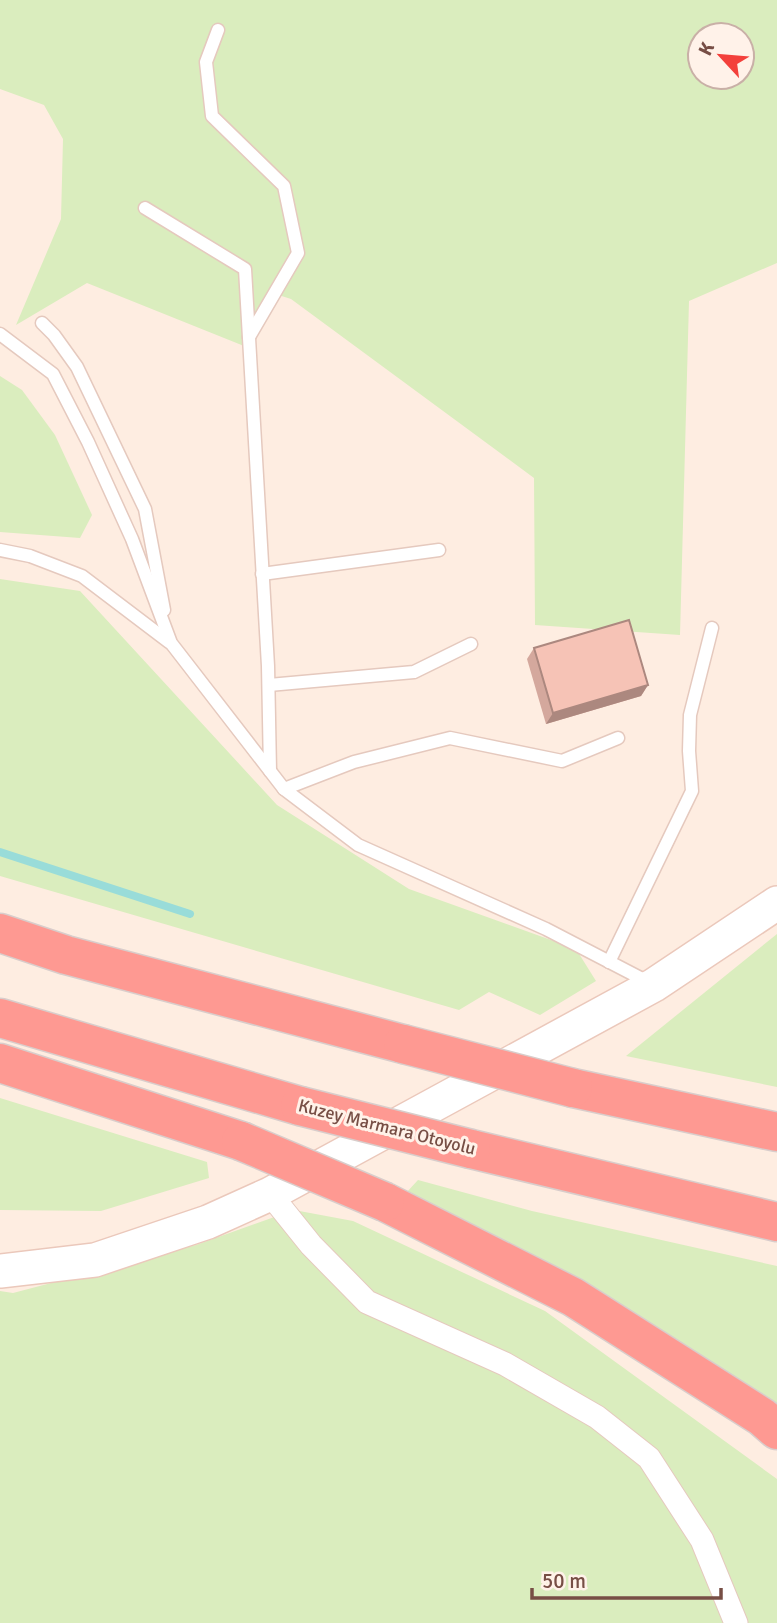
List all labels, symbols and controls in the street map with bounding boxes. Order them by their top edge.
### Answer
north arrow [686,21,756,91]
text: K [693,38,720,60]
street label: Kuzey Marmara Otoyolu [296,1094,478,1160]
scale bar [532,1556,721,1600]
text: 50 m [542,1568,586,1594]

